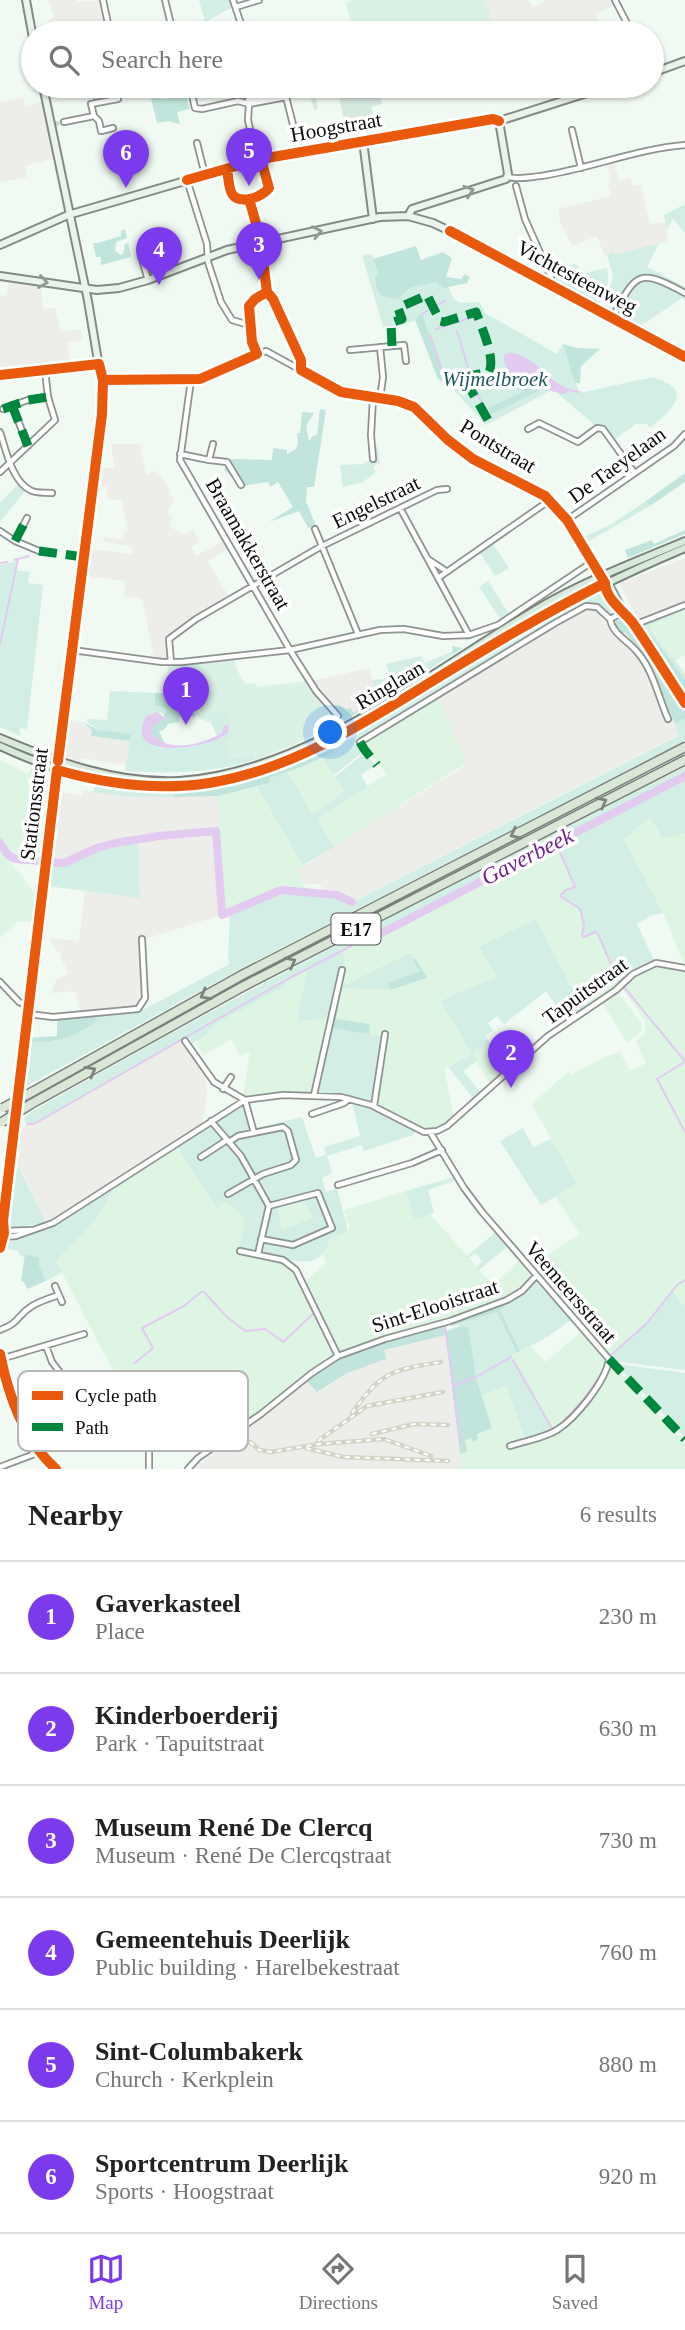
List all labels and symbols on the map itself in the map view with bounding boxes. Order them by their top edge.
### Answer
street label: Hoogstraat [289,107,384,147]
pin: 5 [226,128,272,186]
pin: 6 [103,130,149,188]
one-way arrow [463,184,475,199]
pin: 3 [236,222,282,280]
one-way arrow [311,225,323,240]
pin: 4 [136,227,182,285]
street label: Vichtesteenweg [513,235,642,319]
one-way arrow [37,275,48,290]
park label: Wijmelbroek [442,367,548,391]
street label: Pontstraat [456,414,540,478]
street label: De Taeyelaan [564,421,671,508]
street label: Engelstraat [328,470,424,533]
street label: Braamakkerstraat [201,474,295,614]
street label: Ringlaan [351,655,429,715]
pin: 1 [163,667,209,725]
your location [313,715,347,749]
street label: Stationsstraat [15,746,53,862]
one-way arrow [595,797,607,811]
water label: Gaverbeek [477,822,578,890]
one-way arrow [510,826,522,840]
road number: E17 [332,914,380,945]
street label: Tapuitstraat [538,952,632,1030]
one-way arrow [283,957,296,971]
one-way arrow [199,987,212,1000]
pin: 2 [488,1030,534,1088]
one-way arrow [84,1066,96,1079]
street label: Veemeersstraat [520,1236,622,1348]
street label: Sint-Elooistraat [369,1274,502,1338]
legend [18,1371,248,1451]
text: Cycle path [75,1385,157,1406]
text: Path [75,1417,109,1438]

